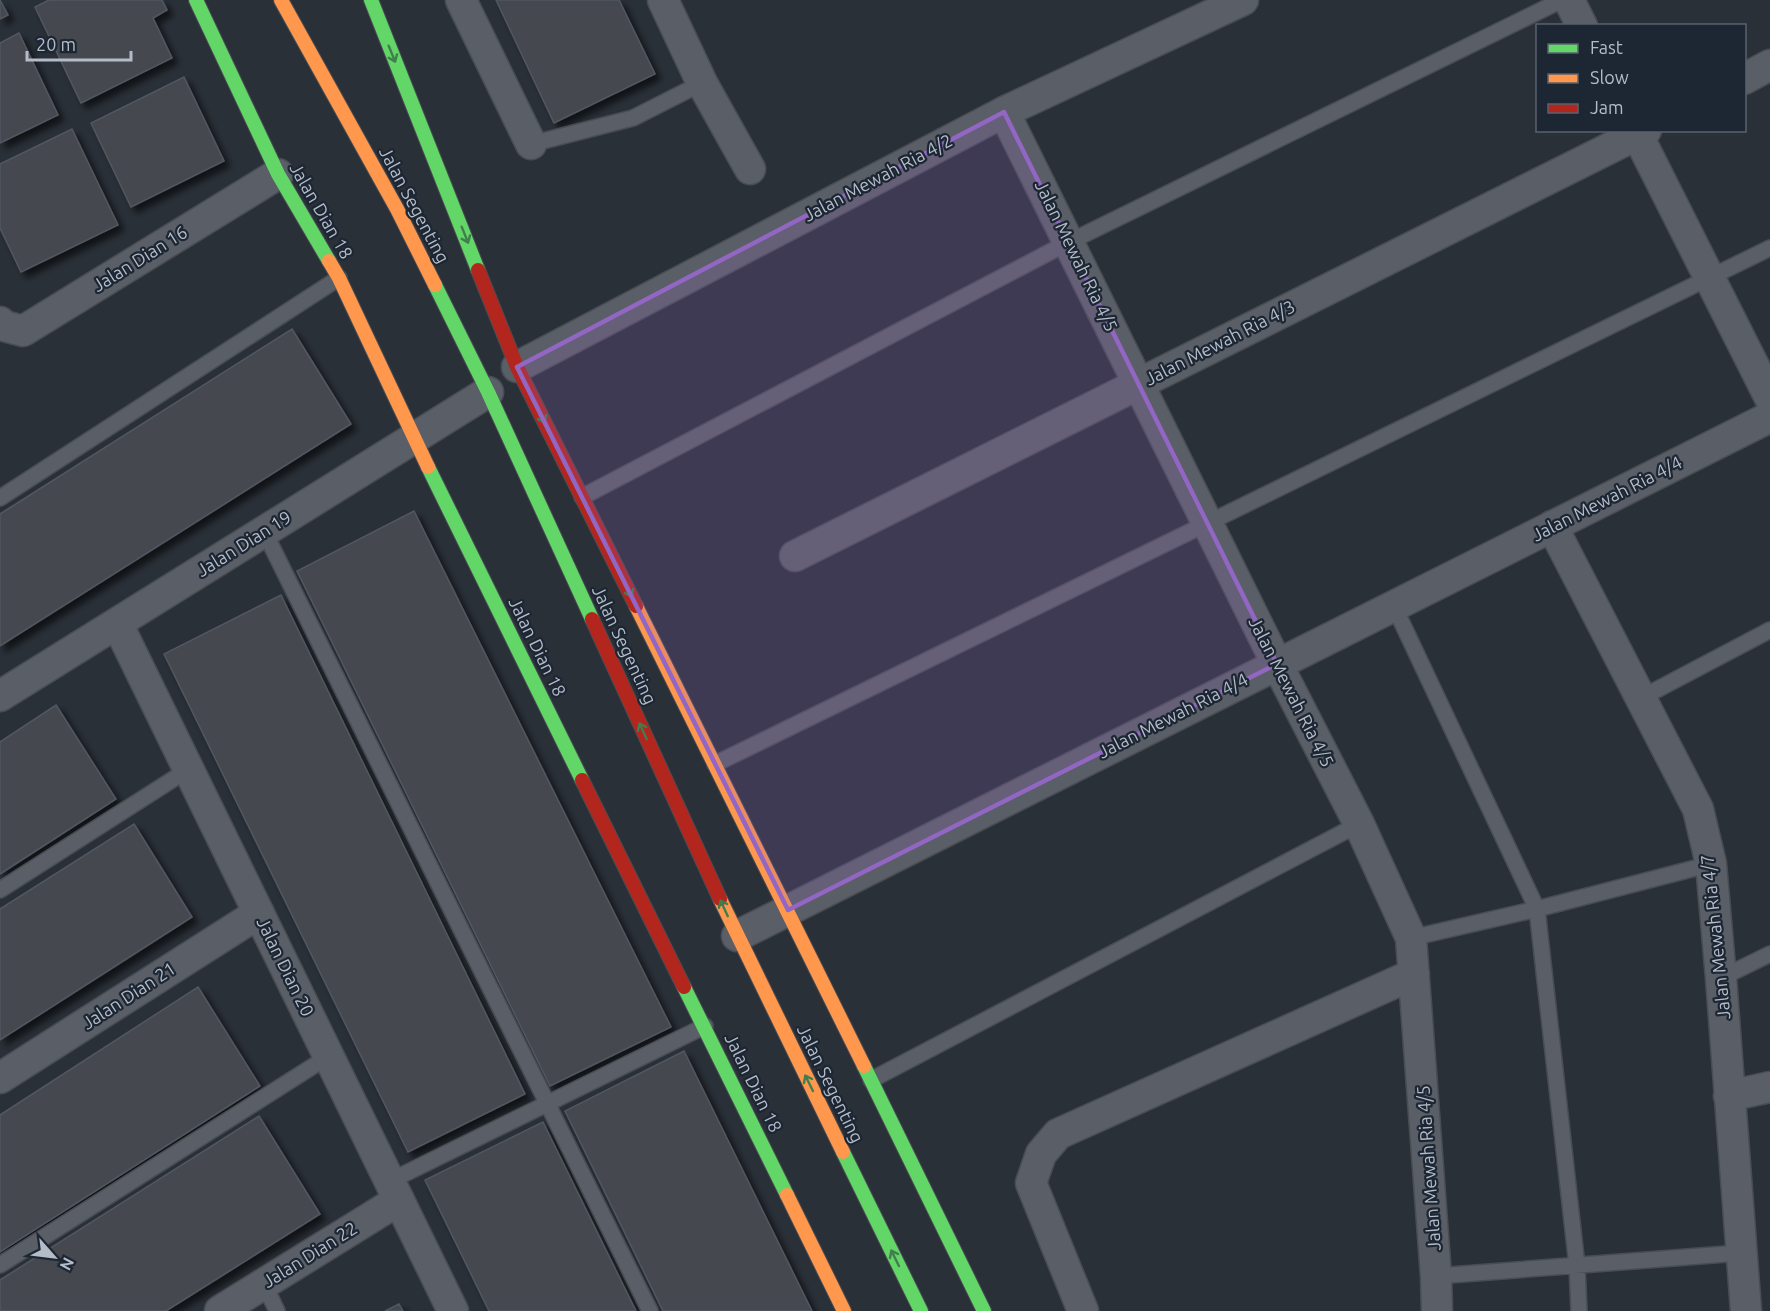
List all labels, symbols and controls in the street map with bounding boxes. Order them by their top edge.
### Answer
scale bar [27,24,130,62]
legend [1536,24,1746,132]
text: 20 m [36,34,76,54]
text: Fast [1590,37,1623,57]
one-way arrow [387,45,398,63]
text: Slow [1590,67,1629,87]
text: Jam [1590,97,1624,117]
street label: Jalan Mewah Ria 4/2 [800,129,955,225]
street label: Jalan Segenting [376,143,454,266]
street label: Jalan Dian 18 [286,159,357,262]
street label: Jalan Mewah Ria 4/5 [1032,177,1122,334]
street label: Jalan Dian 16 [89,221,190,295]
one-way arrow [460,226,471,244]
street label: Jalan Mewah Ria 4/3 [1141,296,1298,389]
one-way arrow [535,405,547,423]
street label: Jalan Mewah Ria 4/4 [1528,452,1685,545]
street label: Jalan Dian 19 [193,506,294,580]
one-way arrow [622,580,634,598]
street label: Jalan Segenting [589,582,661,707]
street label: Jalan Dian 18 [505,594,570,699]
street label: Jalan Mewah Ria 4/5 [1245,613,1338,770]
street label: Jalan Mewah Ria 4/4 [1094,669,1251,762]
one-way arrow [637,722,648,740]
street label: Jalan Mewah Ria 4/7 [1696,854,1734,1021]
one-way arrow [718,899,729,917]
street label: Jalan Dian 20 [253,914,318,1019]
street label: Jalan Dian 21 [78,957,179,1033]
street label: Jalan Segenting [794,1021,868,1146]
street label: Jalan Dian 18 [721,1030,786,1135]
one-way arrow [803,1075,815,1093]
street label: Jalan Mewah Ria 4/5 [1412,1085,1444,1251]
street label: Jalan Dian 22 [259,1217,360,1291]
north arrow [24,1227,84,1287]
one-way arrow [889,1250,900,1268]
text: N [56,1255,78,1274]

